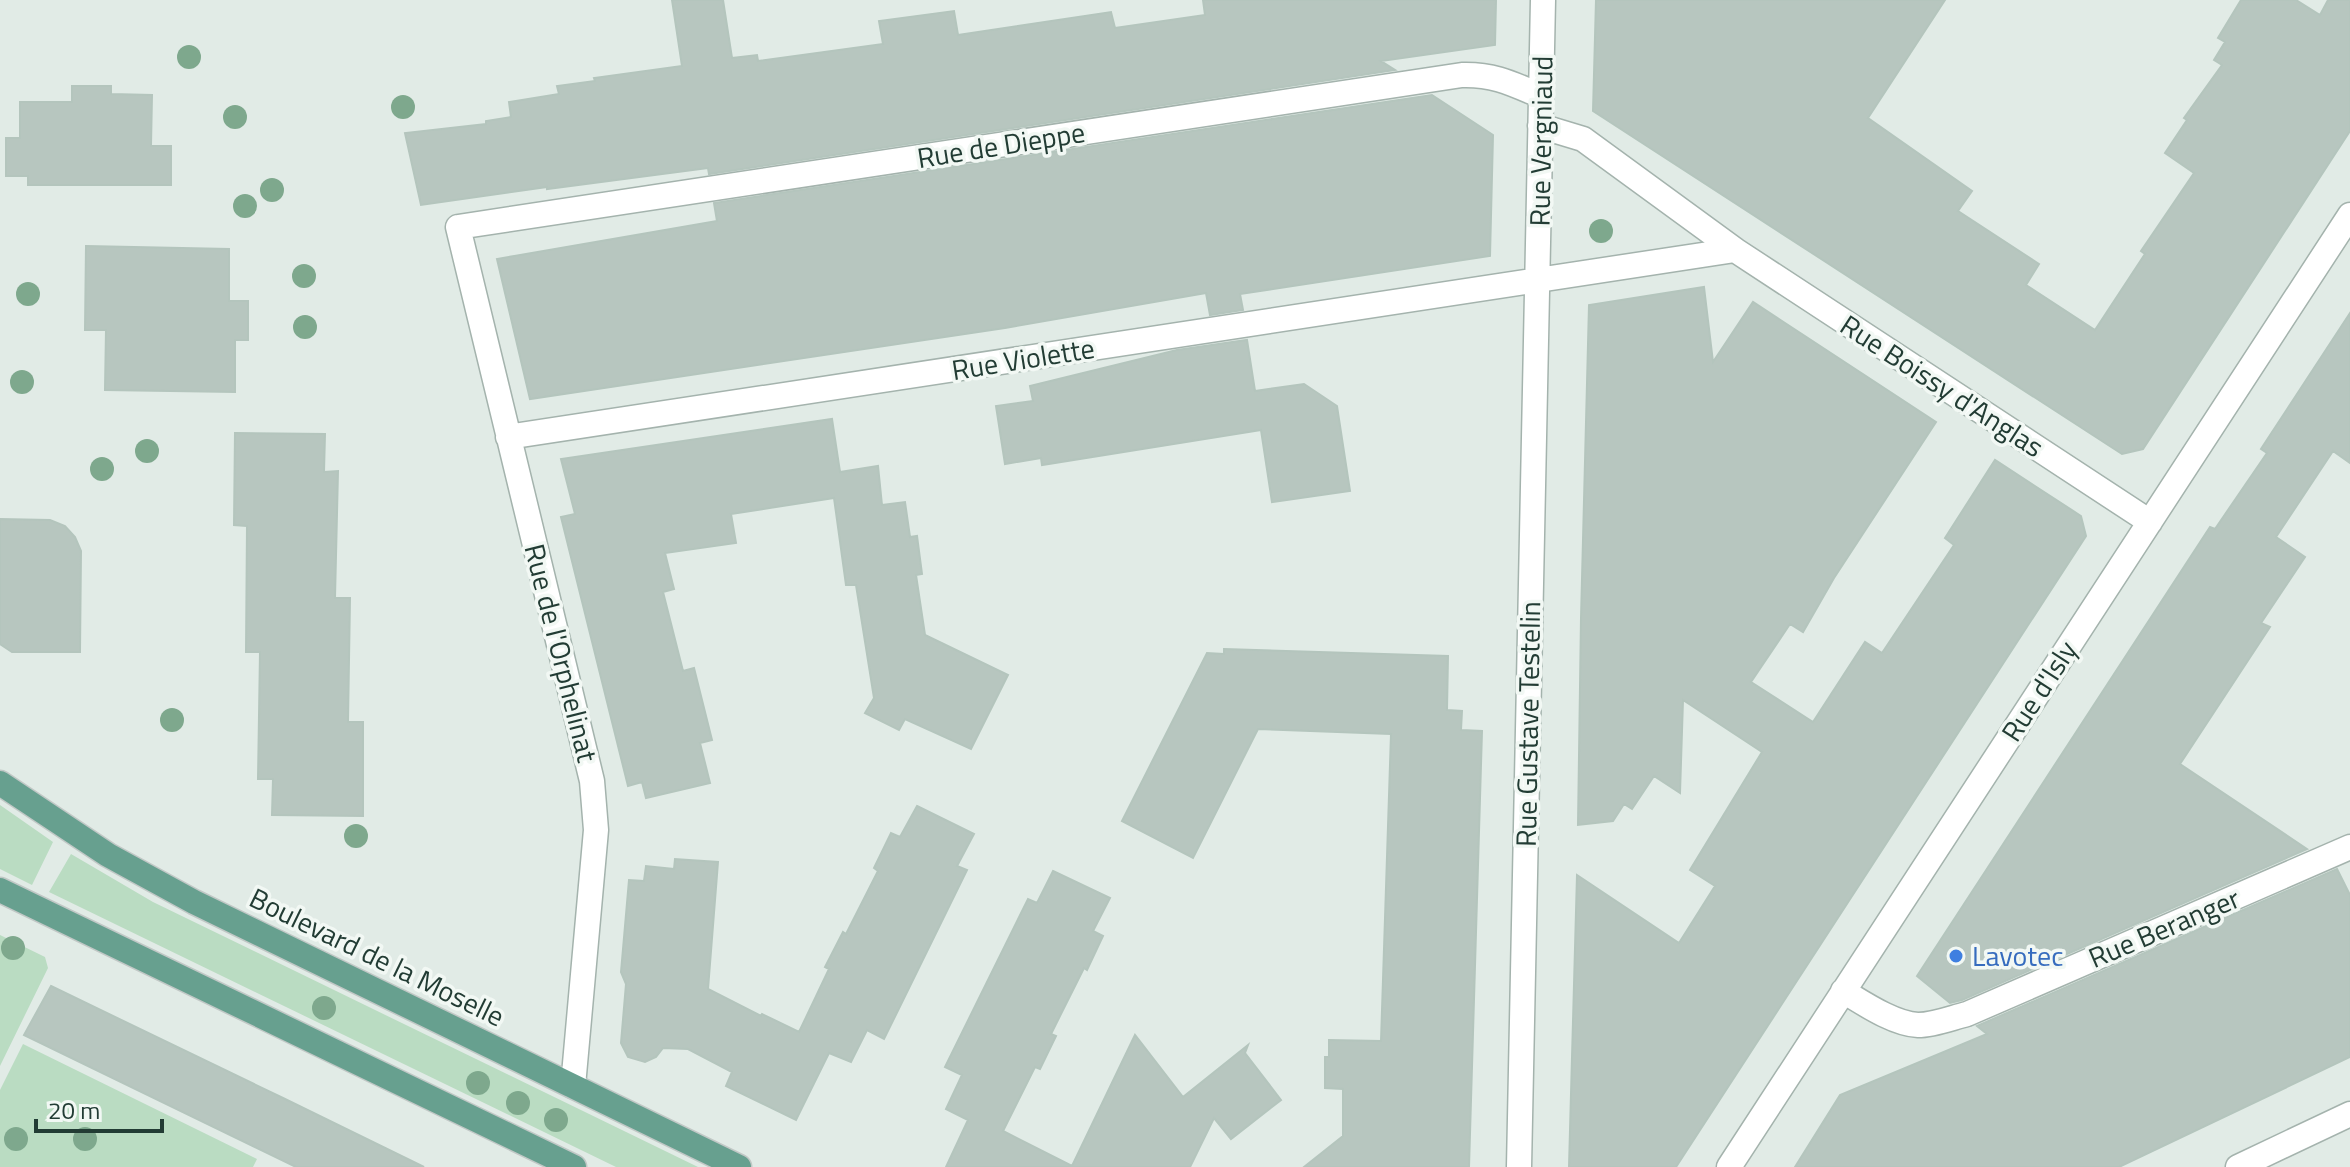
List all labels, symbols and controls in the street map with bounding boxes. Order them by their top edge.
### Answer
street label: Rue Vergniaud [1518,55,1563,227]
street label: Rue de Dieppe [914,110,1088,179]
street label: Rue Boissy d'Anglas [1832,304,2053,468]
street label: Rue Violette [949,326,1097,391]
street label: Rue de l'Orphelinat [514,539,609,767]
street label: Rue Gustave Testelin [1504,601,1551,847]
street label: Rue d'Isly [1990,632,2087,750]
street label: Boulevard de la Moselle [242,876,512,1037]
street label: Rue Beranger [2081,876,2246,979]
place label: Lavotec [1972,934,2063,977]
marker: Lavotec [1947,947,1965,965]
scale bar [36,1083,162,1133]
text: 20 m [48,1092,100,1128]

